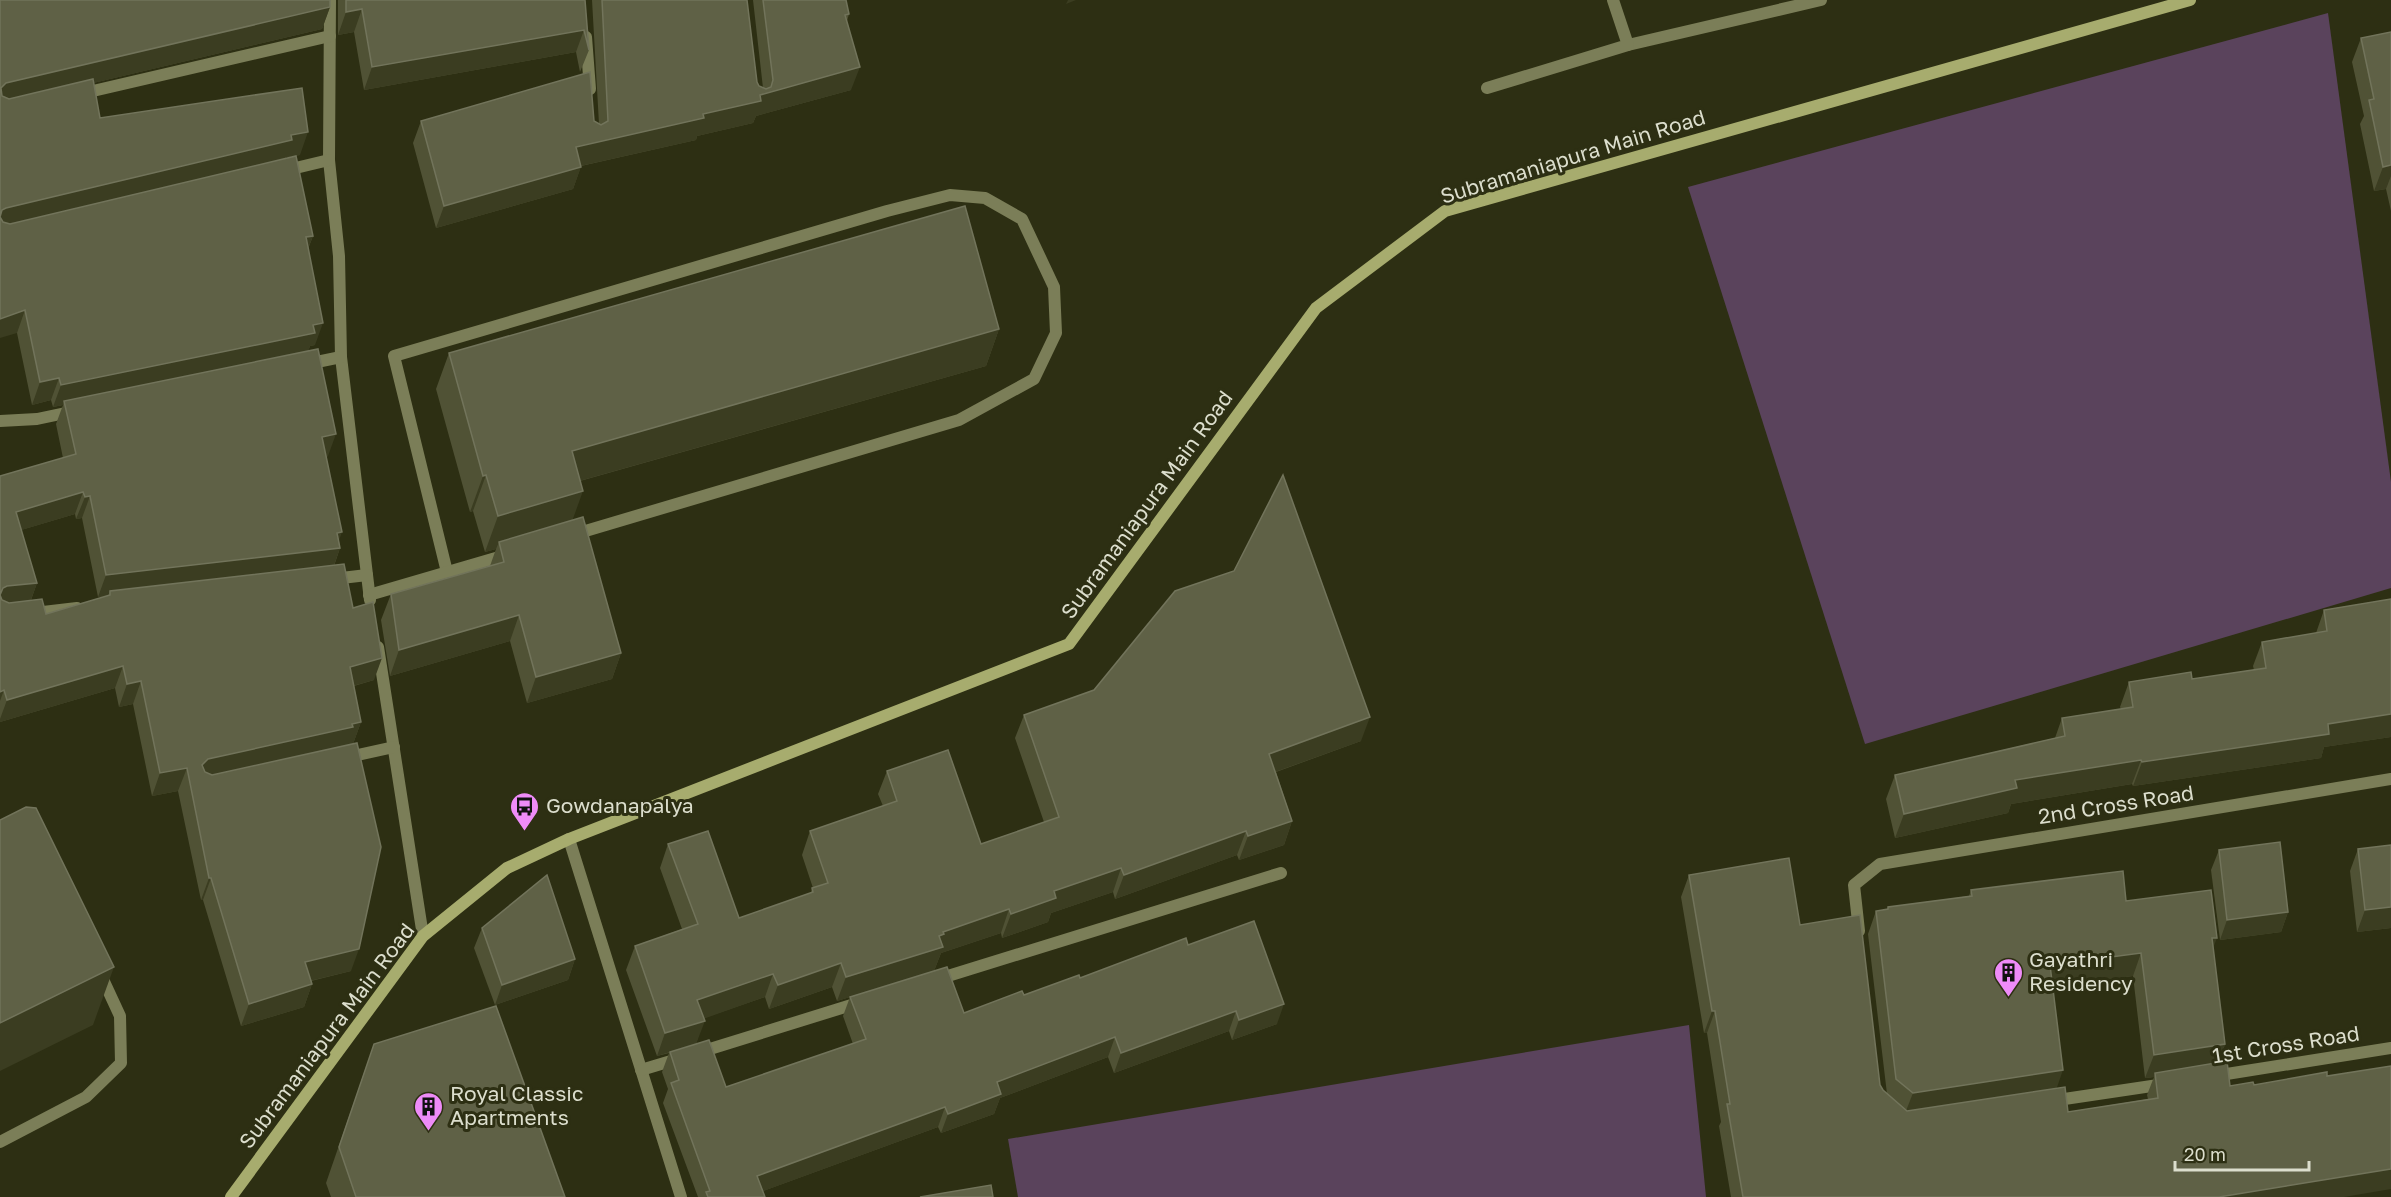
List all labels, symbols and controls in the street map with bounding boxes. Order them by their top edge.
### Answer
street label: Subramaniapura Main Road [1437,103,1708,209]
street label: Subramaniapura Main Road [1055,385,1238,624]
street label: 2nd Cross Road [2036,779,2195,829]
bus stop icon: Gowdanapalya [509,790,541,832]
place label: Gowdanapalya [546,792,694,818]
street label: Subramaniapura Main Road [233,918,420,1153]
place label: Gayathri Residency [2029,946,2133,996]
building icon: Gayathri Residency [1992,956,2024,998]
street label: 1st Cross Road [2210,1020,2361,1068]
place label: Royal Classic Apartments [450,1080,583,1130]
building icon: Royal Classic Apartments [413,1090,445,1132]
scale bar [2175,1134,2308,1172]
text: 20 m [2184,1143,2226,1165]

